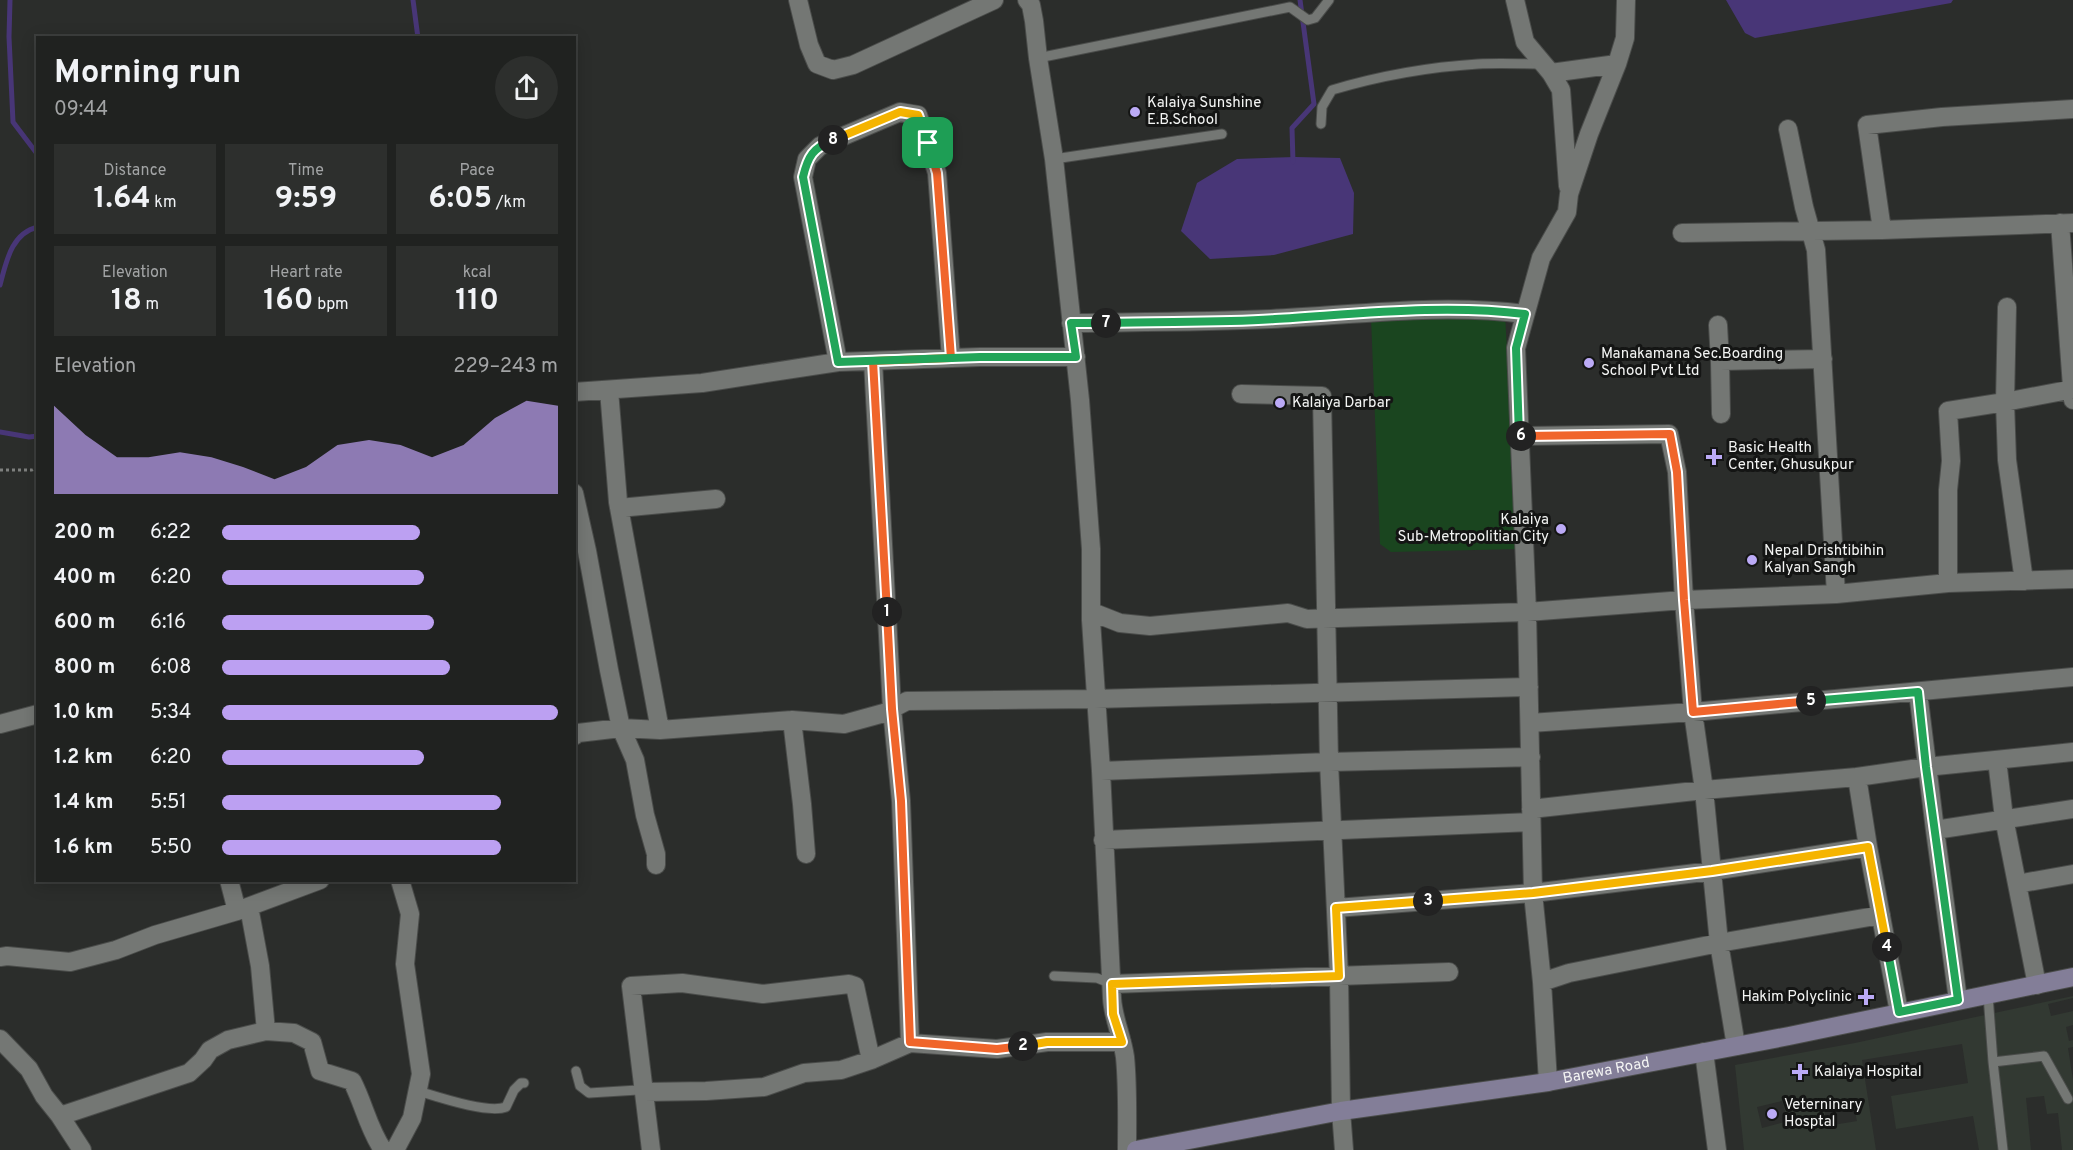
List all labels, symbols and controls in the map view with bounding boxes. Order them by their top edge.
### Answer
text: Morning run [54,53,241,95]
button: share [495,56,558,119]
place label: Kalaiya Sunshine E.B.School [1147,94,1261,130]
text: 09:44 [54,97,108,123]
marker: Kalaiya Sunshine E.B.School [1128,105,1142,119]
pin [902,117,953,168]
pin: 8 [818,125,848,155]
icon: arrive [911,126,944,159]
text: 8 [828,130,838,150]
text: Distance [104,161,166,181]
text: Time [288,161,324,181]
text: Pace [459,161,495,181]
text: 1.64 [93,181,151,218]
text: 9:59 [275,181,337,218]
text: 6:05 [428,181,492,218]
text: km [151,193,177,213]
text: /km [492,193,526,213]
text: Elevation [102,263,168,283]
text: Heart rate [269,263,343,283]
text: kcal [463,263,491,283]
text: 18 [111,283,142,320]
text: 160 [263,283,313,320]
text: 110 [455,283,499,320]
text: m [142,295,159,315]
text: bpm [313,295,349,315]
pin: 7 [1091,308,1121,338]
text: 7 [1102,313,1110,333]
place label: Manakamana Sec.Boarding School Pvt Ltd [1601,345,1783,381]
text: Elevation [54,354,136,380]
text: 229–243 m [453,354,558,380]
marker: Manakamana Sec.Boarding School Pvt Ltd [1582,356,1596,370]
place label: Kalaiya Darbar [1292,394,1391,413]
marker: Kalaiya Darbar [1273,396,1287,410]
pin: 6 [1506,421,1536,451]
text: 6 [1516,426,1526,446]
place label: Basic Health Center, Ghusukpur [1728,439,1854,475]
marker: Basic Health Center, Ghusukpur [1705,448,1723,466]
place label: Kalaiya Sub-Metropolitian City [1397,511,1549,547]
text: 200 m [54,520,115,546]
text: 6:22 [150,520,191,546]
marker: Kalaiya Sub-Metropolitian City [1554,522,1568,536]
place label: Nepal Drishtibihin Kalyan Sangh [1764,542,1884,578]
marker: Nepal Drishtibihin Kalyan Sangh [1745,553,1759,567]
text: 400 m [54,565,116,591]
text: 6:20 [150,565,192,591]
pin: 1 [872,597,902,627]
text: 1 [884,602,890,622]
text: 600 m [54,610,115,636]
text: 6:16 [150,610,186,636]
text: 800 m [54,655,115,681]
text: 6:08 [150,655,192,681]
pin: 5 [1796,686,1826,716]
text: 5 [1806,691,1816,711]
text: 1.0 km [54,700,114,726]
text: 5:34 [150,700,191,726]
text: 1.2 km [54,745,113,771]
text: 6:20 [150,745,192,771]
text: 1.4 km [54,790,114,816]
text: 5:51 [150,790,187,816]
text: 1.6 km [54,835,113,861]
text: 5:50 [150,835,192,861]
pin: 3 [1413,886,1443,916]
text: 3 [1423,891,1433,911]
pin: 4 [1872,932,1902,962]
text: 4 [1882,937,1892,957]
place label: Hakim Polyclinic [1741,988,1852,1007]
marker: Hakim Polyclinic [1857,988,1875,1006]
pin: 2 [1008,1031,1038,1061]
text: 2 [1018,1036,1028,1056]
street label: Barewa Road [1561,1053,1651,1088]
marker: Kalaiya Hospital [1791,1063,1809,1081]
place label: Kalaiya Hospital [1814,1063,1922,1082]
place label: Veterninary Hosptal [1784,1096,1863,1132]
marker: Veterninary Hosptal [1765,1107,1779,1121]

